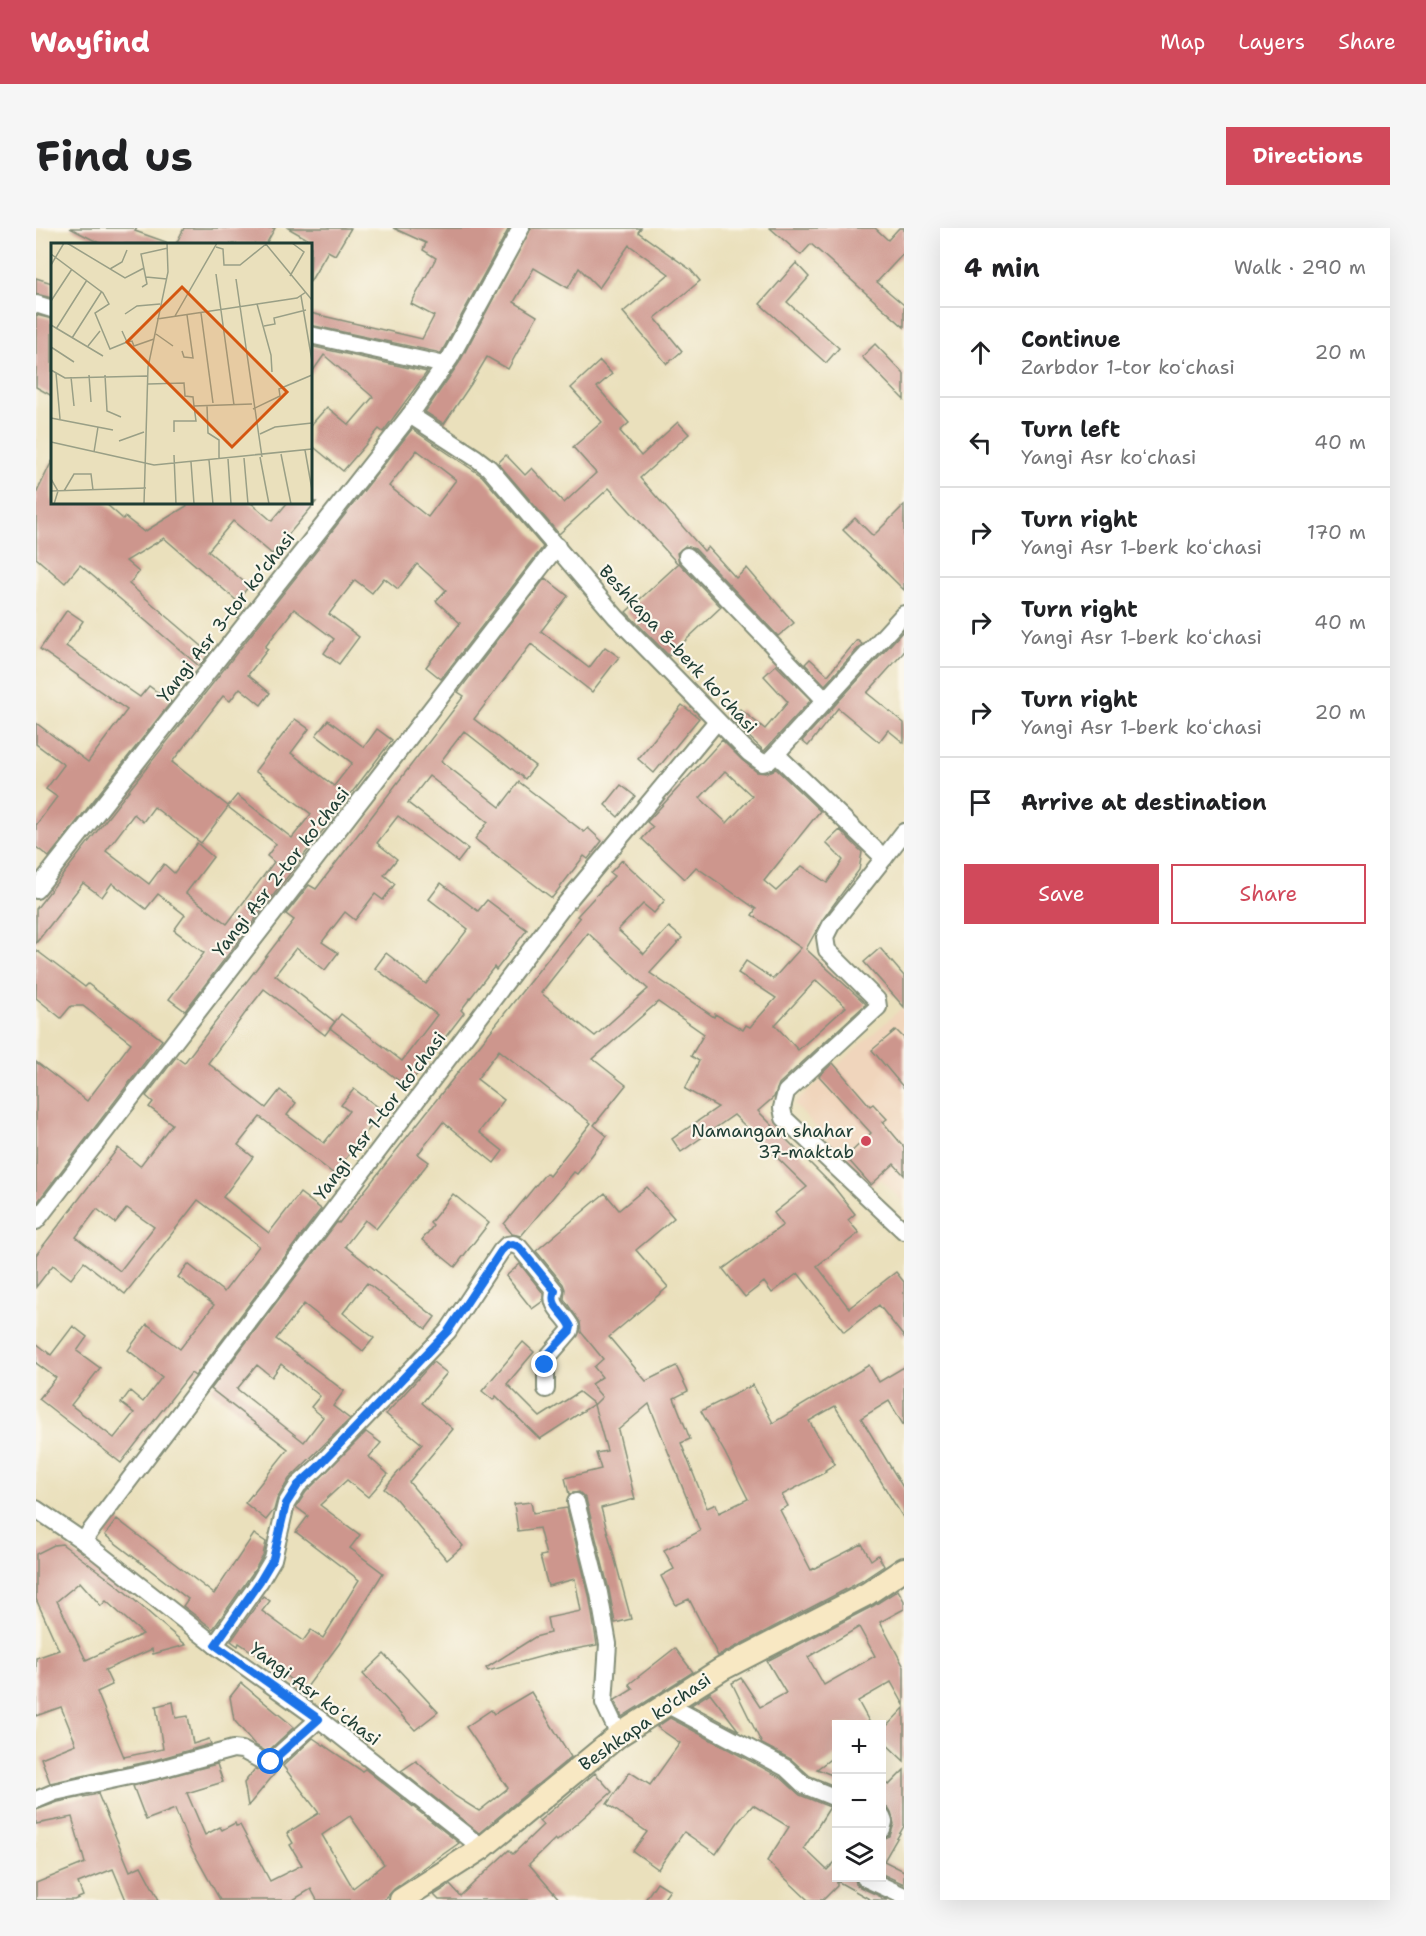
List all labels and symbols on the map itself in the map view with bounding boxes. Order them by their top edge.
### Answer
inset map [51,243,312,504]
street label: Yangi Asr 3-tor koʼchasi [152,527,300,707]
street label: Beshkapa 8-berk koʼchasi [594,560,762,738]
street label: Yangi Asr 2-tor koʼchasi [207,782,355,962]
street label: Yangi Asr 1-tor koʼchasi [309,1027,451,1205]
place label: Namangan shahar 37-maktab [691,1119,854,1164]
marker: Namangan shahar 37-maktab [859,1134,873,1148]
route end [531,1351,557,1377]
street label: Yangi Asr koʻchasi [245,1637,385,1751]
street label: Beshkapa ko'chasi [574,1667,716,1777]
route start [257,1748,283,1774]

